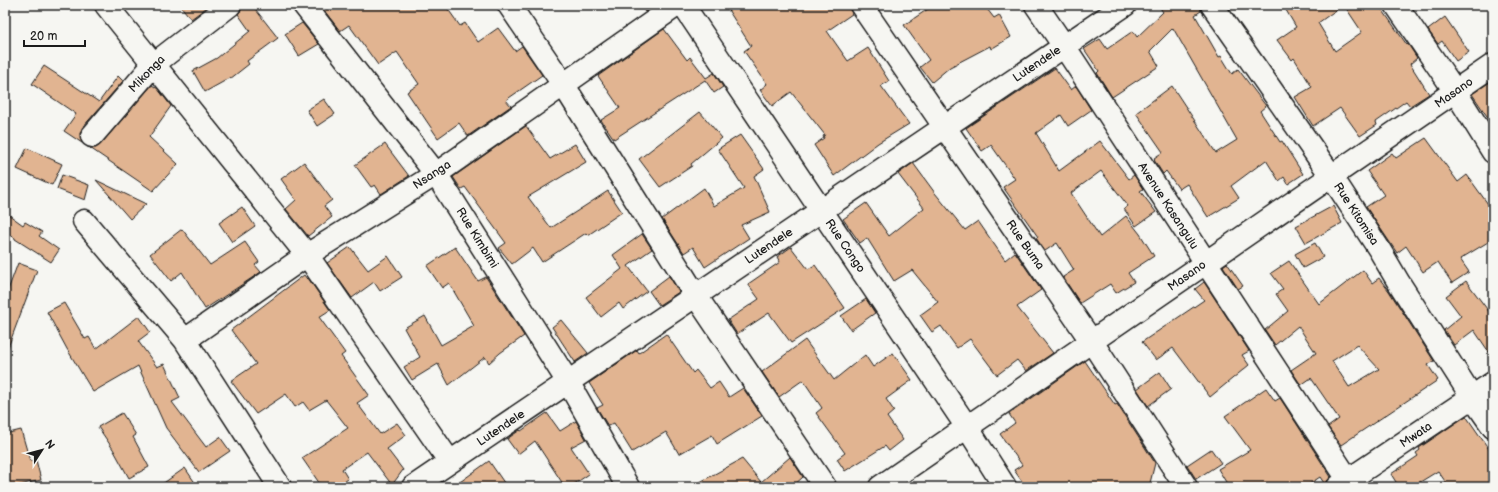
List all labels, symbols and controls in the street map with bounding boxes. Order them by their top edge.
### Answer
scale bar [24,22,85,48]
text: 20 m [30,29,57,44]
street label: Lutendele [1010,43,1064,85]
street label: Mikonga [126,52,169,96]
street label: Masano [1432,74,1476,112]
street label: Nsanga [410,157,454,193]
street label: Avenue Kasangulu [1134,160,1202,252]
street label: Rue Kitomisa [1330,180,1382,248]
street label: Rue Kimbimi [453,205,502,271]
street label: Rue Congo [822,216,869,276]
street label: Rue Buma [1002,217,1048,273]
street label: Lutendele [742,225,796,267]
street label: Masano [1165,257,1209,295]
street label: Lutendele [474,407,528,449]
street label: Mwata [1397,419,1435,451]
north arrow [22,430,62,470]
text: N [42,437,57,452]

